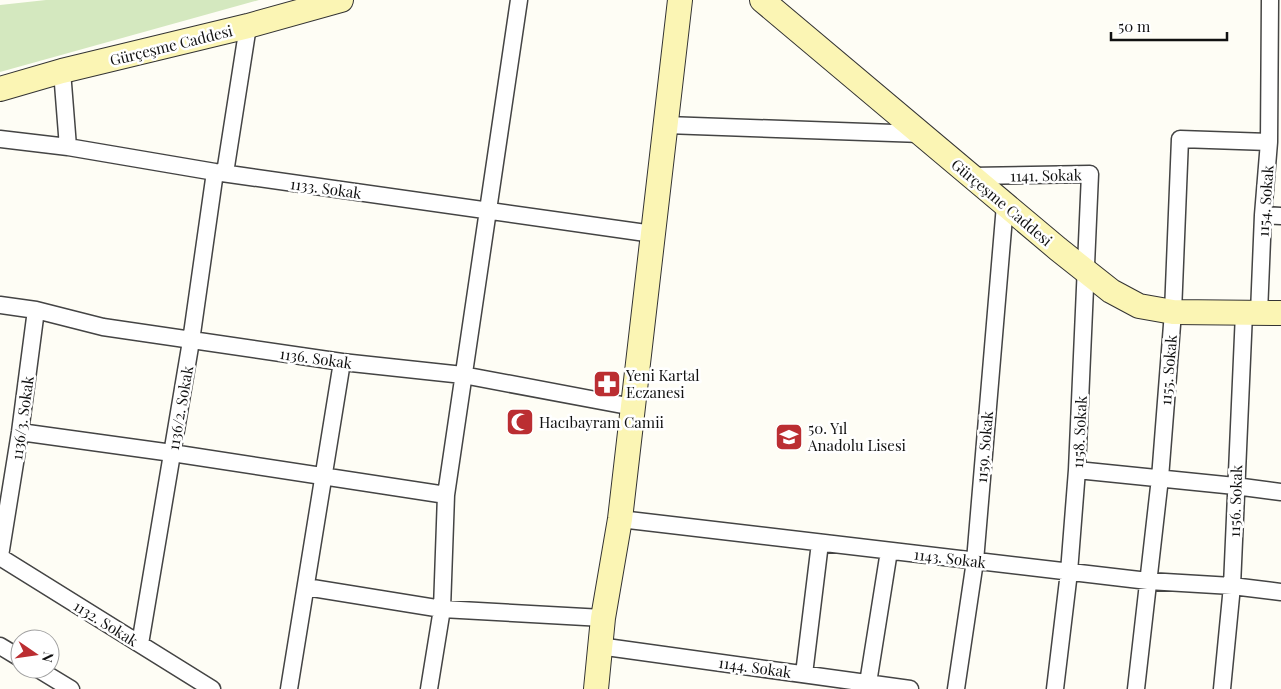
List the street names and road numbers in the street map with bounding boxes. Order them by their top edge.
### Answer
street label: Gürçeşme Caddesi [108,20,235,70]
street label: Gürçeşme Caddesi [947,154,1057,250]
street label: 1141. Sokak [1010,164,1083,186]
street label: 1154. Sokak [1253,164,1278,238]
street label: 1133. Sokak [289,173,364,203]
street label: 1155. Sokak [1155,333,1181,406]
street label: 1136. Sokak [279,343,354,373]
street label: 1136/2. Sokak [163,363,197,452]
street label: 1136/3. Sokak [6,374,38,461]
street label: 1158. Sokak [1067,395,1091,469]
street label: 1159. Sokak [971,409,997,484]
street label: 1156. Sokak [1224,464,1246,538]
street label: 1143. Sokak [913,544,988,572]
street label: 1132. Sokak [70,595,143,651]
street label: 1144. Sokak [717,652,793,682]

